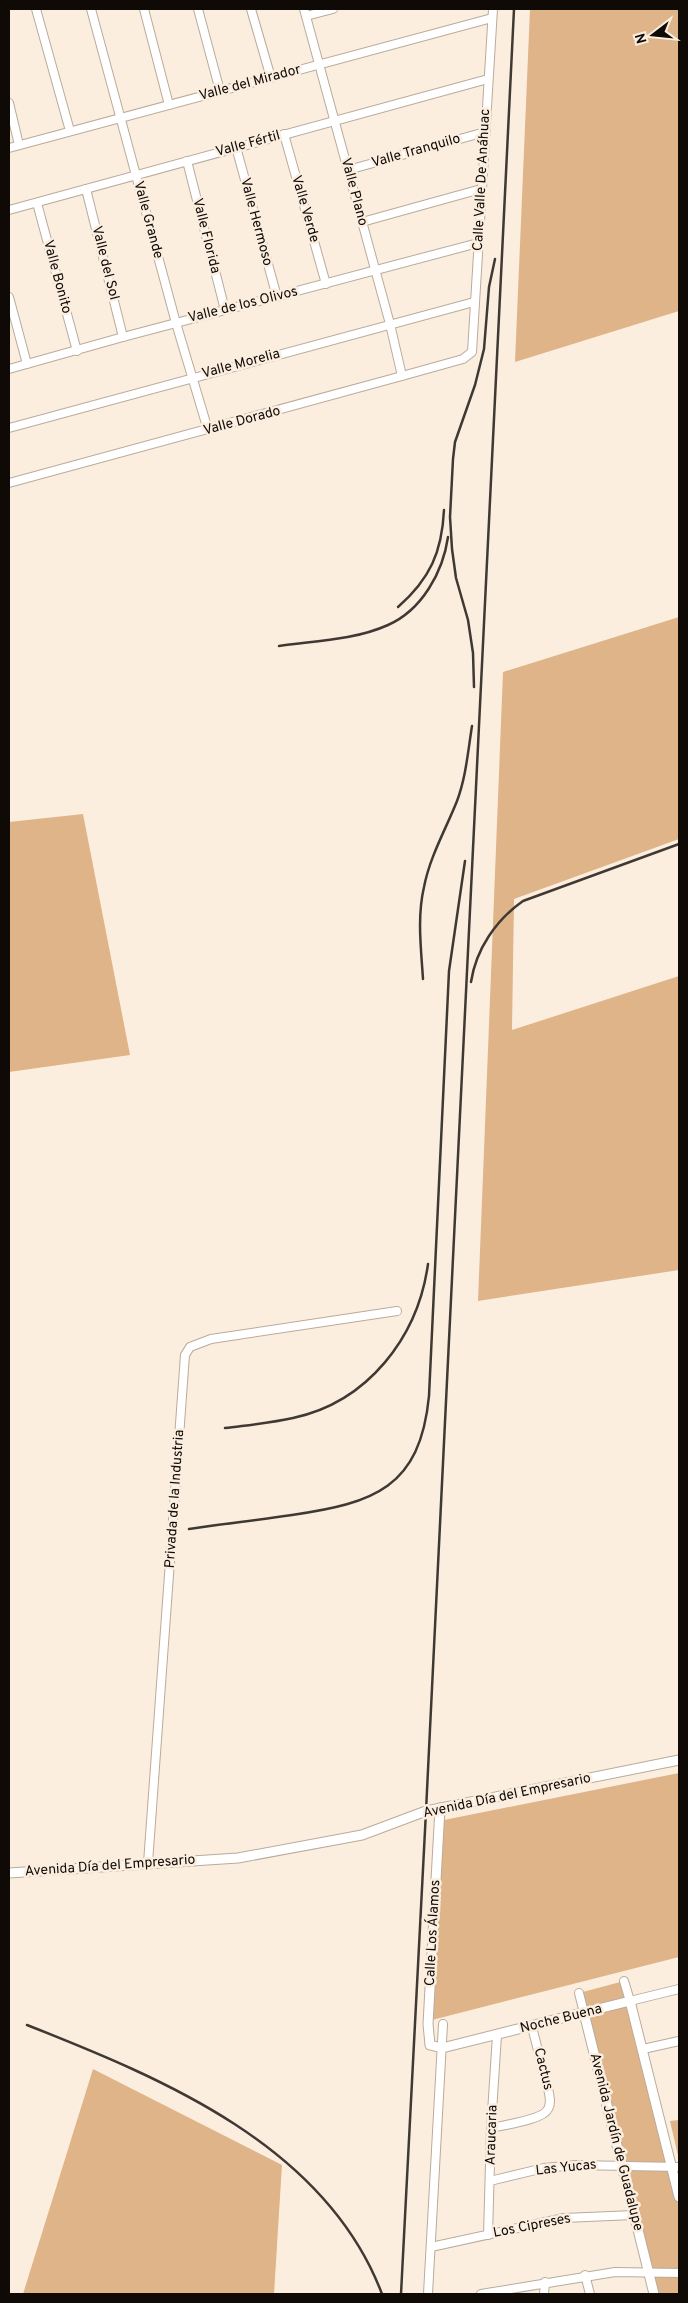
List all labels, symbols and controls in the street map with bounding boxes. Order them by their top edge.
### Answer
north arrow [628,10,678,60]
text: N [632,31,652,45]
street label: Valle del Mirador [197,61,303,105]
street label: Calle Valle De Anáhuac [470,108,494,252]
street label: Valle Fértil [214,127,282,161]
street label: Valle Tranquilo [370,130,463,172]
street label: Valle Plano [337,156,371,228]
street label: Valle Verde [287,173,323,245]
street label: Valle Hermoso [236,176,276,268]
street label: Valle Grande [129,179,167,261]
street label: Valle Florida [188,197,224,275]
street label: Valle del Sol [88,224,122,302]
street label: Valle Bonito [39,239,75,316]
street label: Valle de los Olivos [186,283,300,327]
street label: Valle Morelia [200,345,282,383]
street label: Valle Dorado [202,402,283,439]
street label: Privada de la Industria [162,1429,188,1569]
street label: Avenida Día del Empresario [422,1770,593,1822]
street label: Avenida Día del Empresario [24,1852,196,1880]
street label: Calle Los Álamos [421,1879,444,1987]
street label: Noche Buena [518,2001,604,2037]
street label: Cactus [530,2046,556,2092]
street label: Avenida Jardín de Guadalupe [586,2051,646,2233]
street label: Araucaria [482,2104,502,2166]
street label: Las Yucas [535,2156,597,2180]
street label: Los Cipreses [492,2210,572,2242]

